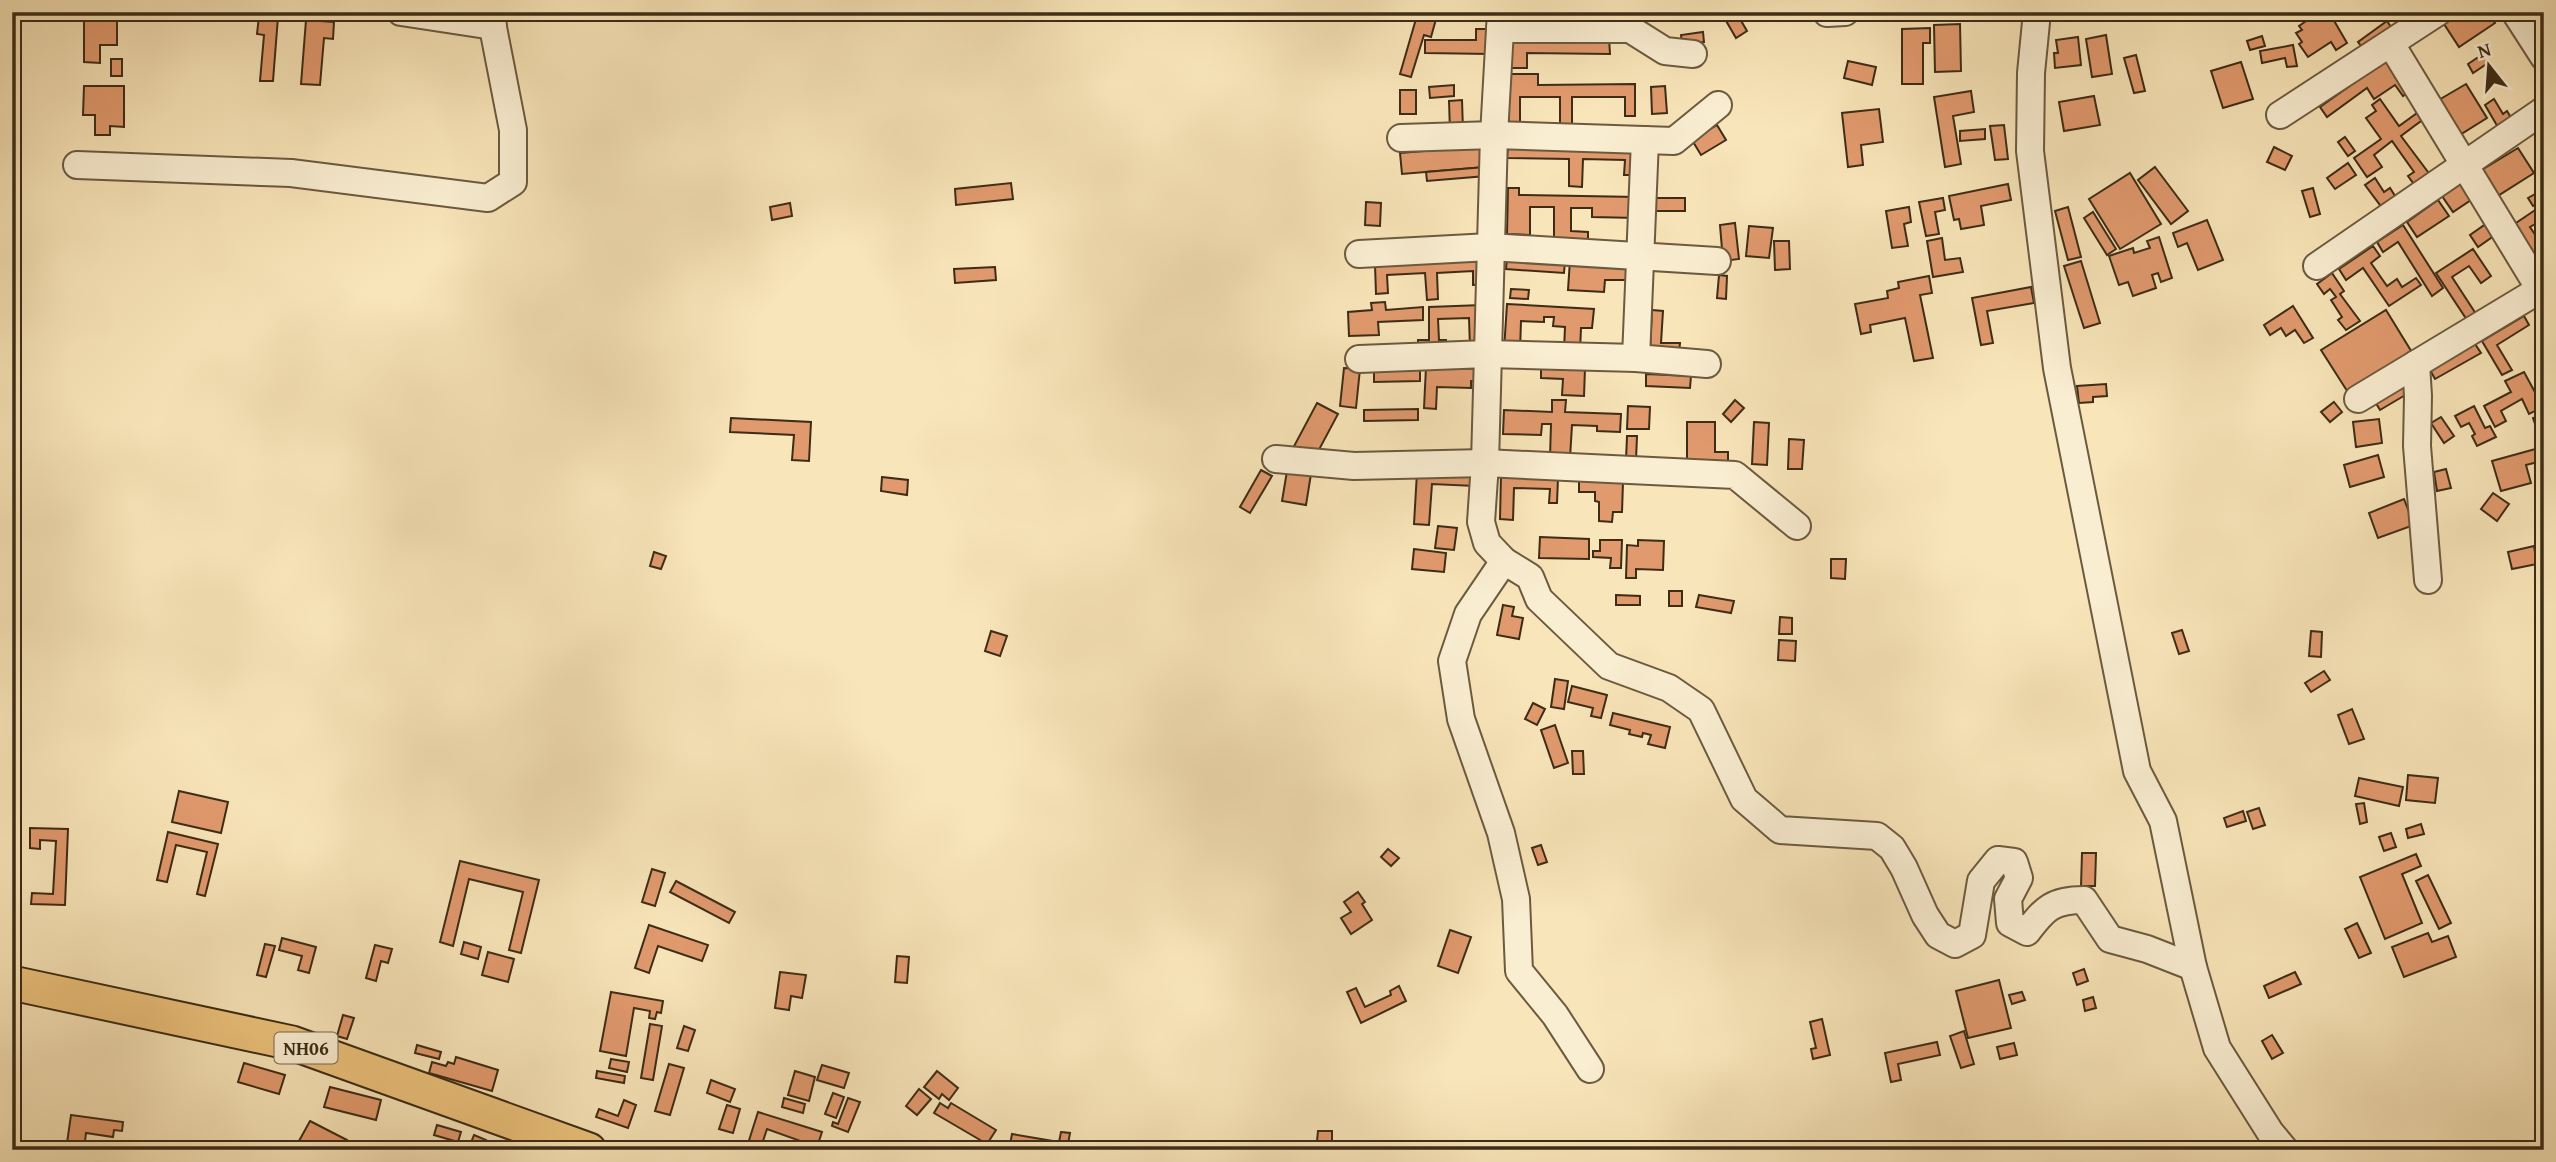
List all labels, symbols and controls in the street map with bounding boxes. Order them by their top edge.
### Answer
north arrow [2454,32,2524,102]
text: N [2474,34,2494,65]
road number: NH06 [274,1032,338,1064]

